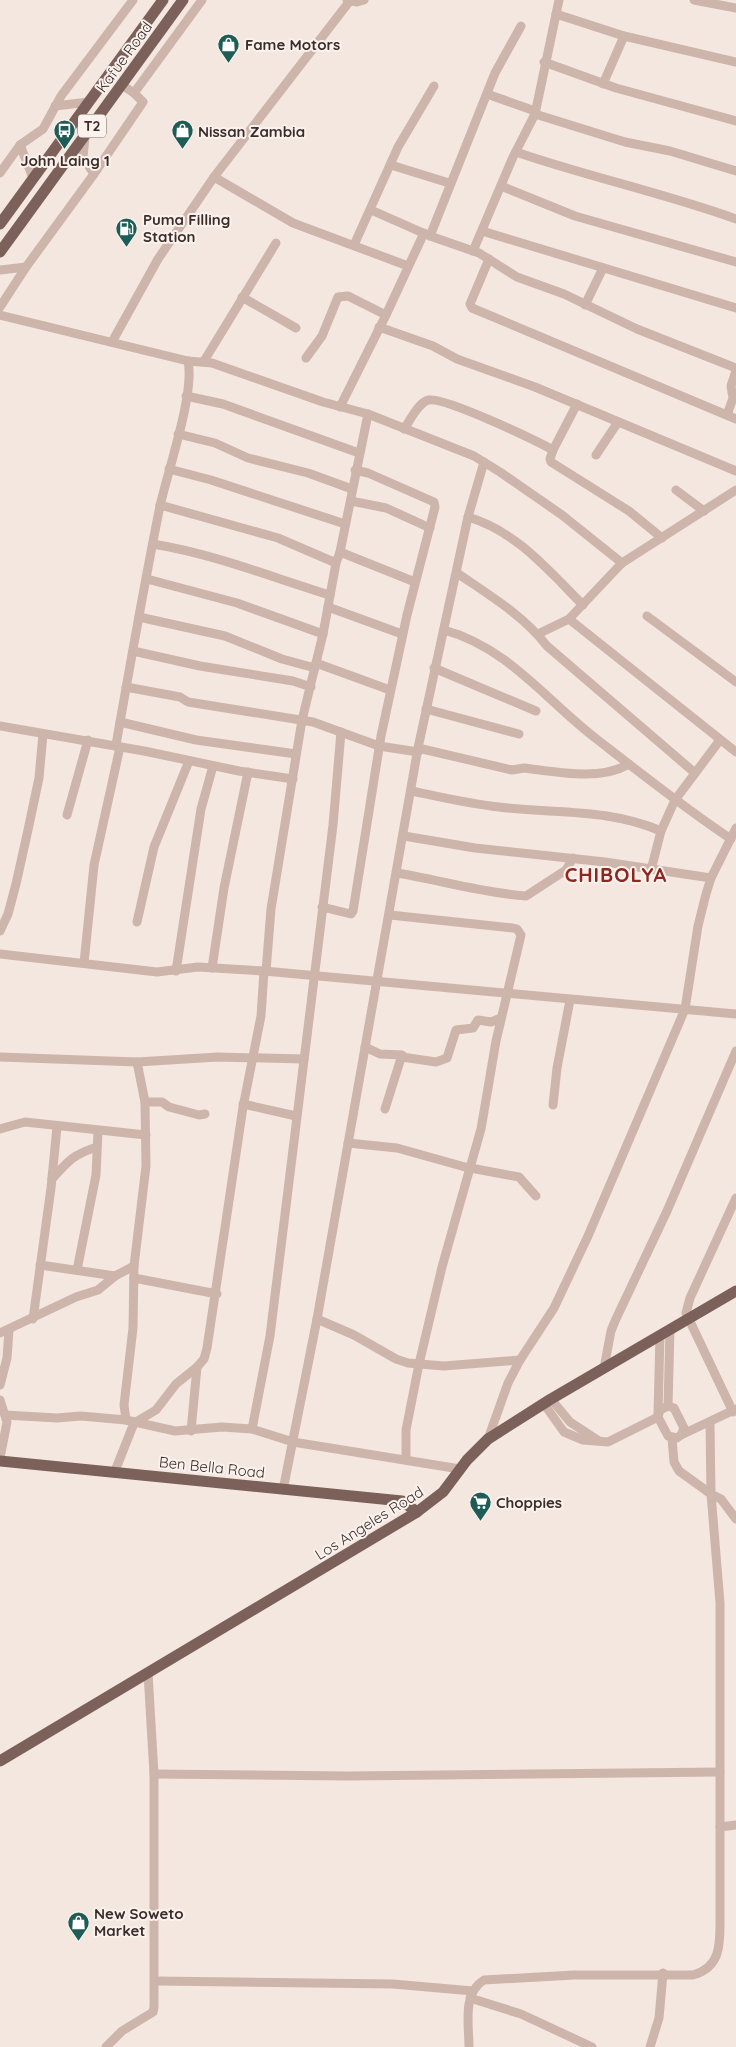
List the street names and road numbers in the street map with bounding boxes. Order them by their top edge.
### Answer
street label: Kafue Road [92,18,156,96]
road number: T2 [78,114,106,138]
street label: Ben Bella Road [158,1452,266,1482]
street label: Los Angeles Road [311,1482,427,1564]

